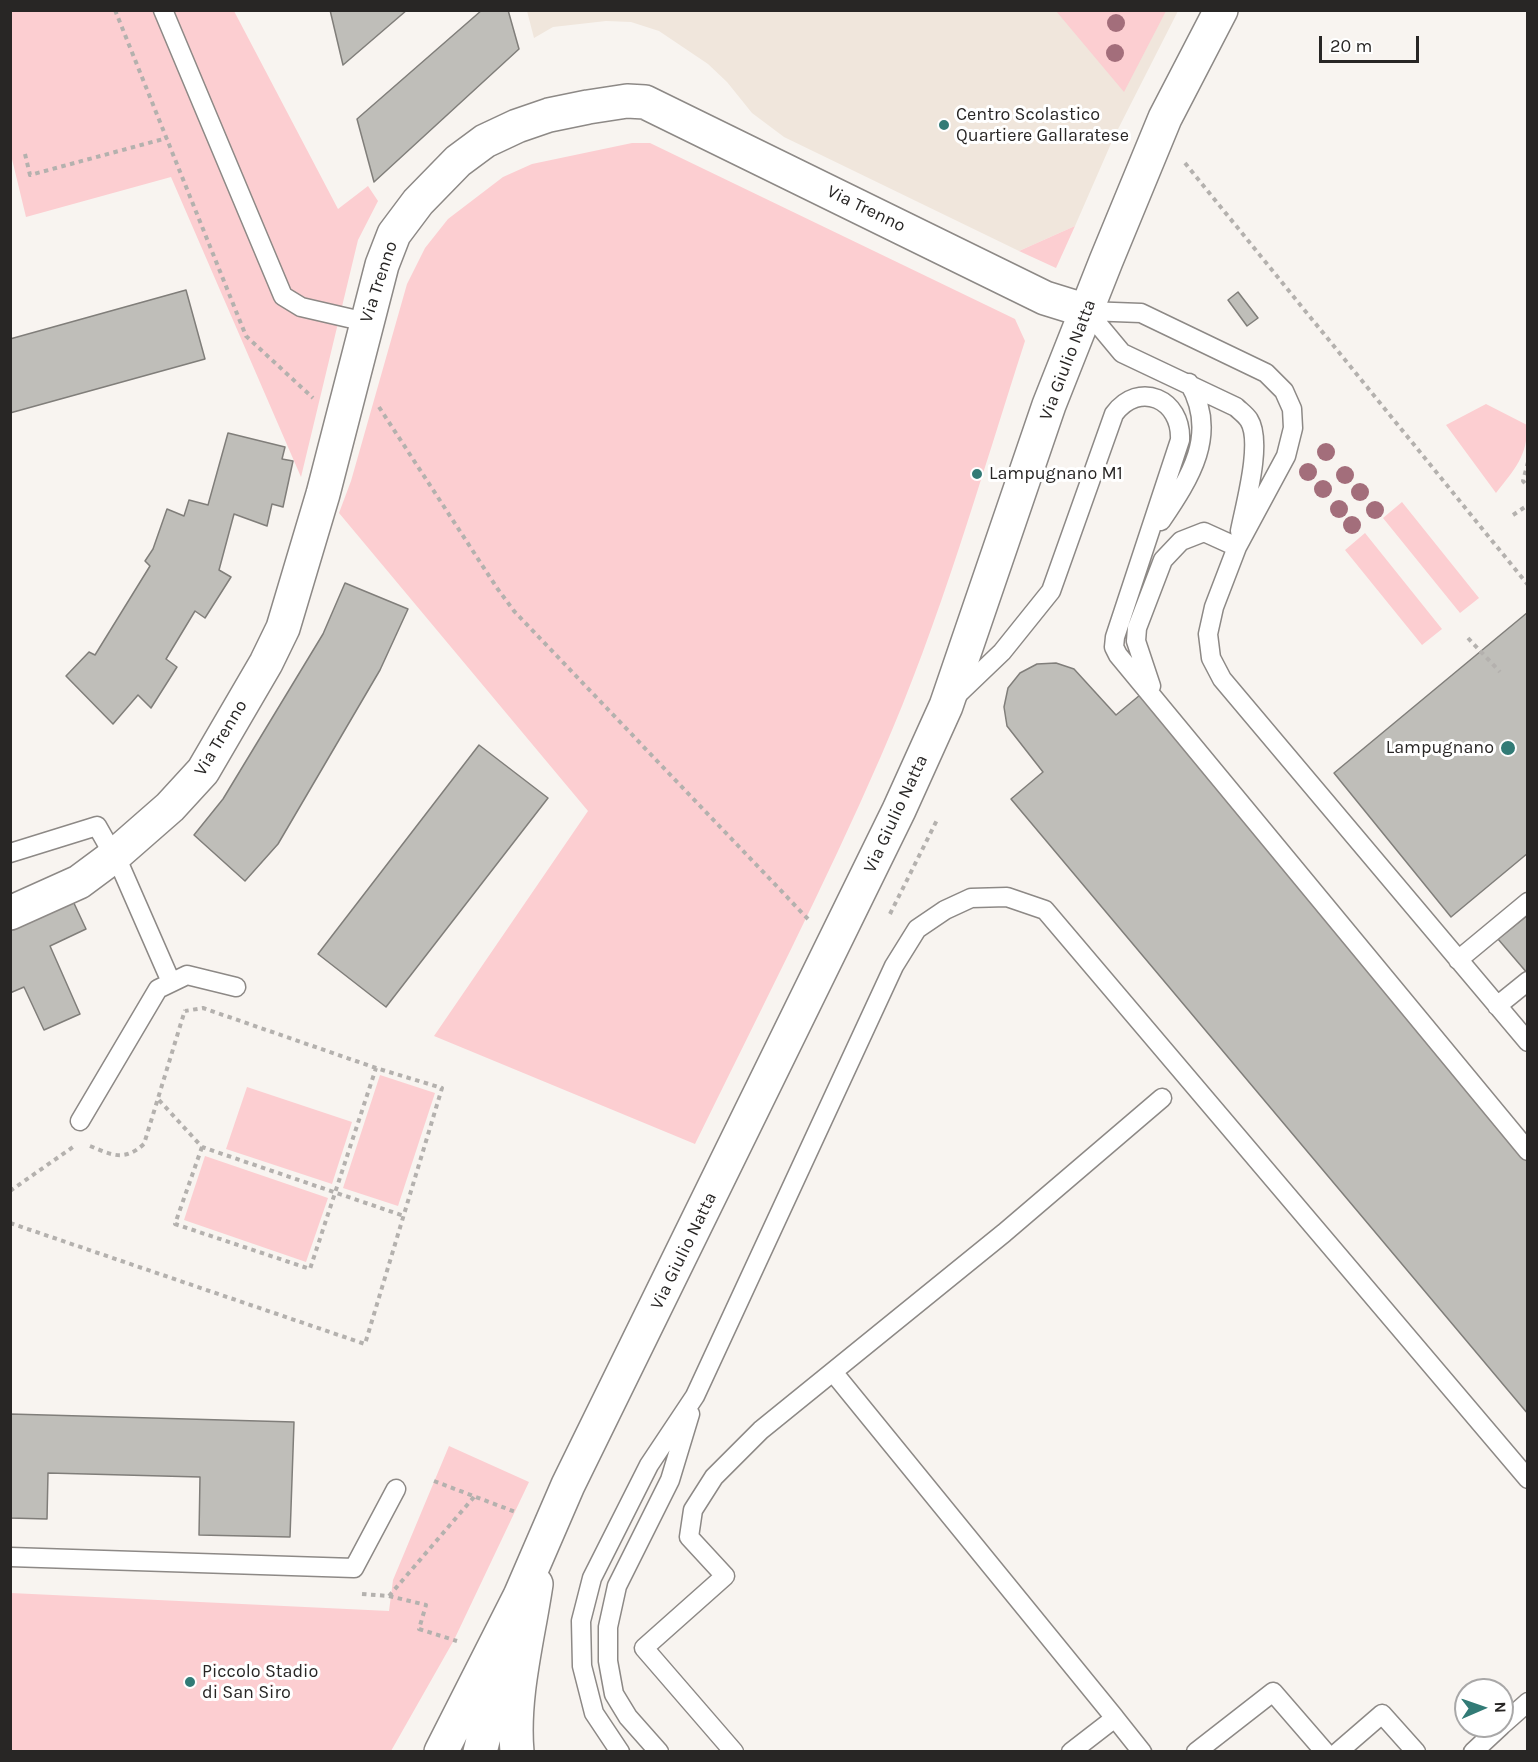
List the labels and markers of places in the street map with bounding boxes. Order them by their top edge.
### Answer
place label: Centro Scolastico Quartiere Gallaratese [956,104,1129,146]
marker: Centro Scolastico Quartiere Gallaratese [937,118,951,132]
place label: Lampugnano M1 [989,463,1123,485]
marker: Lampugnano M1 [970,467,984,481]
place label: Lampugnano [1386,737,1494,759]
marker: Lampugnano [1499,739,1517,757]
place label: Piccolo Stadio di San Siro [202,1661,318,1704]
marker: Piccolo Stadio di San Siro [183,1675,197,1689]

